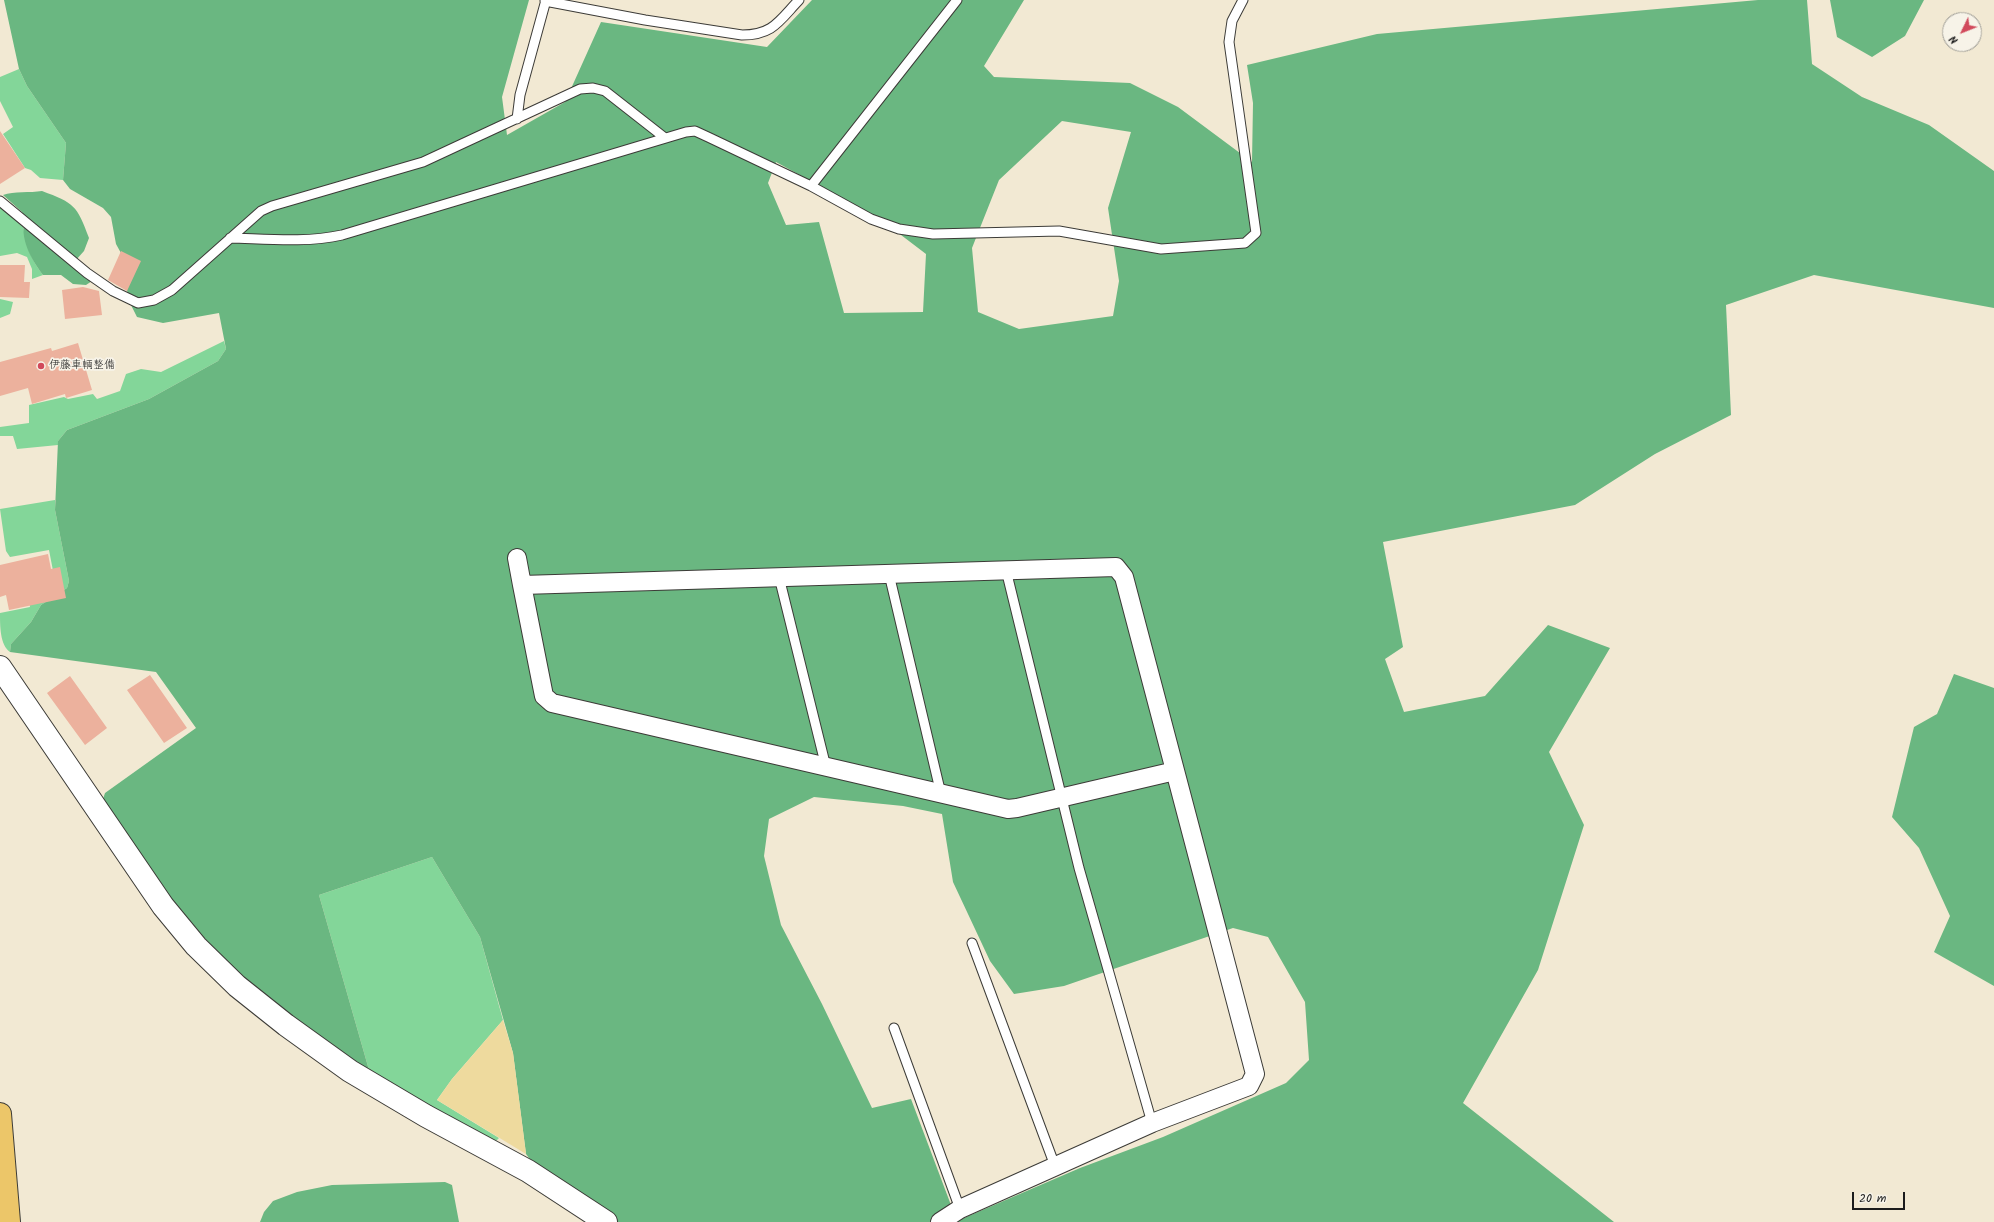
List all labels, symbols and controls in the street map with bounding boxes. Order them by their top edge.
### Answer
north arrow [1942,12,1982,52]
text: N [1945,31,1963,48]
place label: 伊藤車輌整備 [49,359,115,373]
marker: 伊藤車輌整備 [36,361,46,371]
scale bar [1854,1184,1907,1210]
text: 20 m [1859,1189,1886,1208]

